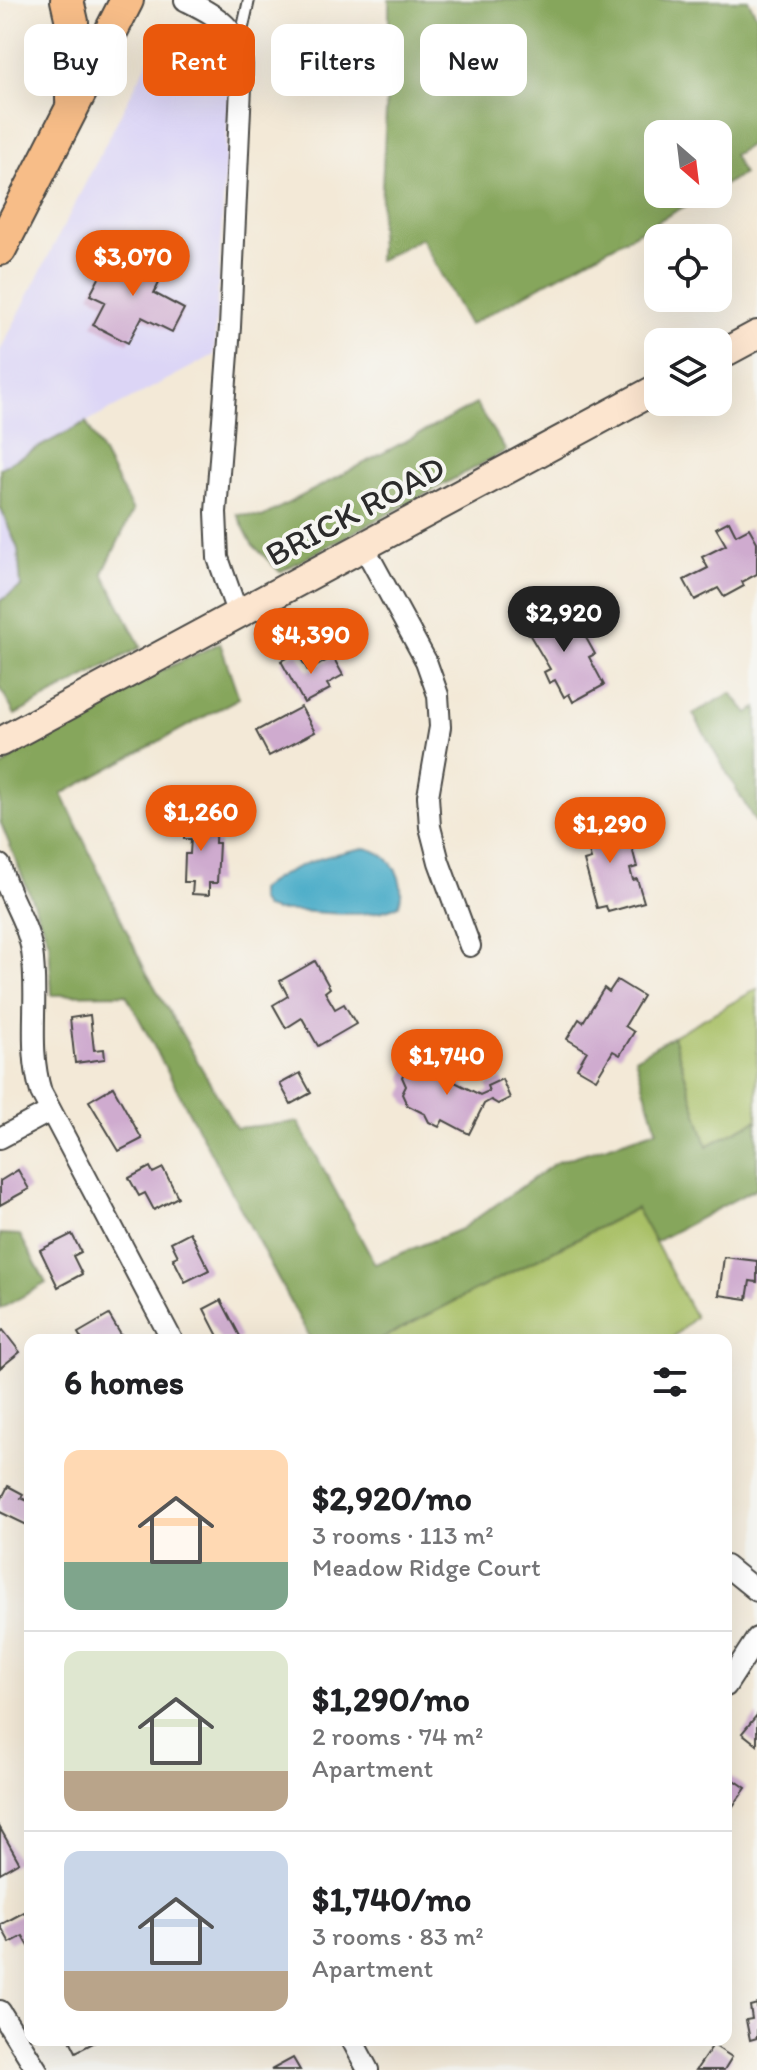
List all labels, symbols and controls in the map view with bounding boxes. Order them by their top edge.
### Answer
chip: Buy [24,24,127,96]
chip: Rent [143,24,255,96]
chip: Filters [271,24,404,96]
chip: New [420,24,527,96]
north arrow [644,120,732,208]
map controls [644,120,732,416]
button: locate [644,224,732,312]
pin: $3,070 [68,230,198,298]
text: $3,070 [94,240,172,272]
button: layers [644,328,732,416]
street label: BRICK ROAD [258,447,452,575]
pin: $2,920 [499,586,629,654]
text: $2,920 [526,596,602,628]
pin: $4,390 [246,608,376,676]
text: $4,390 [272,618,350,650]
pin: $1,260 [136,785,266,853]
text: $1,260 [164,795,238,827]
pin: $1,290 [545,797,675,865]
text: $1,290 [573,807,647,839]
pin: $1,740 [382,1029,512,1097]
text: $1,740 [409,1039,485,1071]
icon: filters [648,1360,692,1404]
text: 6 homes [64,1362,184,1403]
text: $2,920/mo [312,1478,472,1519]
icon: home [128,1482,224,1578]
text: 3 rooms · 113 m² [312,1519,494,1551]
text: Meadow Ridge Court [312,1551,541,1583]
text: $1,290/mo [312,1679,470,1720]
icon: home [128,1683,224,1779]
text: 2 rooms · 74 m² [312,1720,483,1752]
text: Apartment [312,1752,433,1784]
text: $1,740/mo [312,1879,471,1920]
icon: home [128,1883,224,1979]
text: 3 rooms · 83 m² [312,1920,484,1952]
text: Apartment [312,1952,433,1984]

